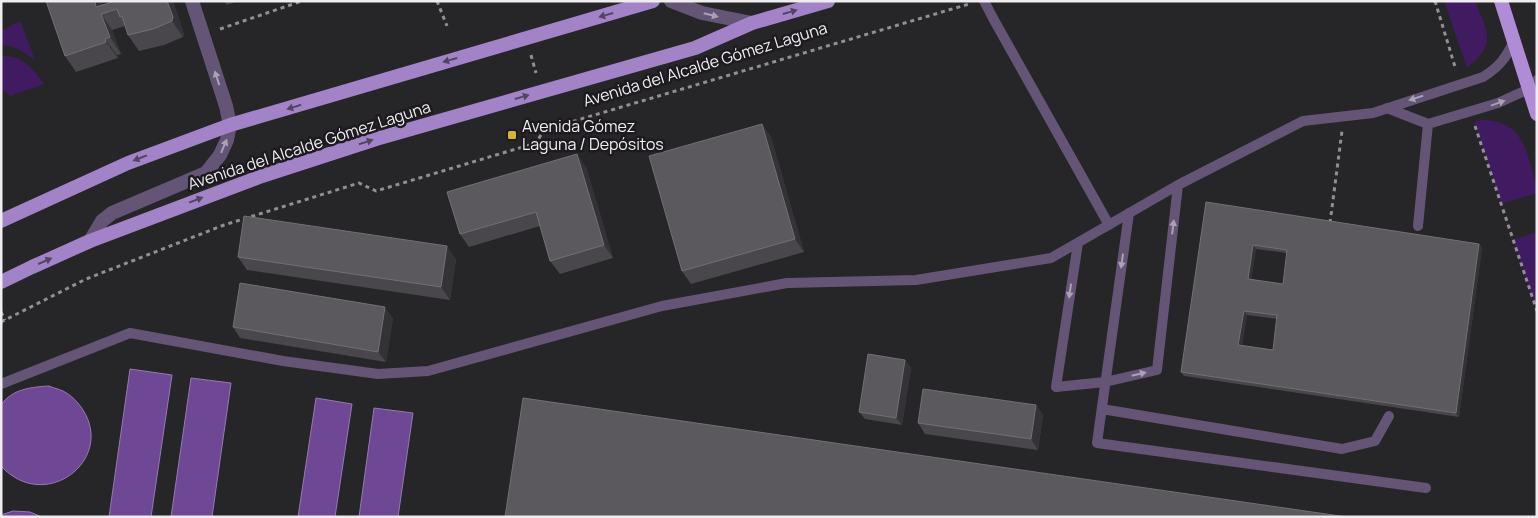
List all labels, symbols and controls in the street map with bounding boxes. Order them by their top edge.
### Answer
one-way arrow [783,8,798,16]
one-way arrow [599,11,614,19]
one-way arrow [703,11,718,19]
street label: Avenida del Alcalde Gómez Laguna [580,16,830,112]
one-way arrow [442,57,457,65]
one-way arrow [213,70,221,85]
one-way arrow [515,93,530,101]
street label: Avenida del Alcalde Gómez Laguna [185,95,433,195]
one-way arrow [1409,95,1424,102]
one-way arrow [1491,99,1506,107]
one-way arrow [287,103,302,111]
place label: Avenida Gómez Laguna / Depósitos [522,115,664,155]
marker: Avenida Gómez Laguna / Depósitos [506,129,518,141]
one-way arrow [359,138,374,146]
one-way arrow [221,139,229,153]
one-way arrow [133,155,148,162]
one-way arrow [189,196,204,204]
one-way arrow [1169,219,1177,235]
one-way arrow [1118,254,1126,270]
one-way arrow [38,257,52,265]
one-way arrow [1066,283,1074,299]
one-way arrow [1131,370,1146,378]

